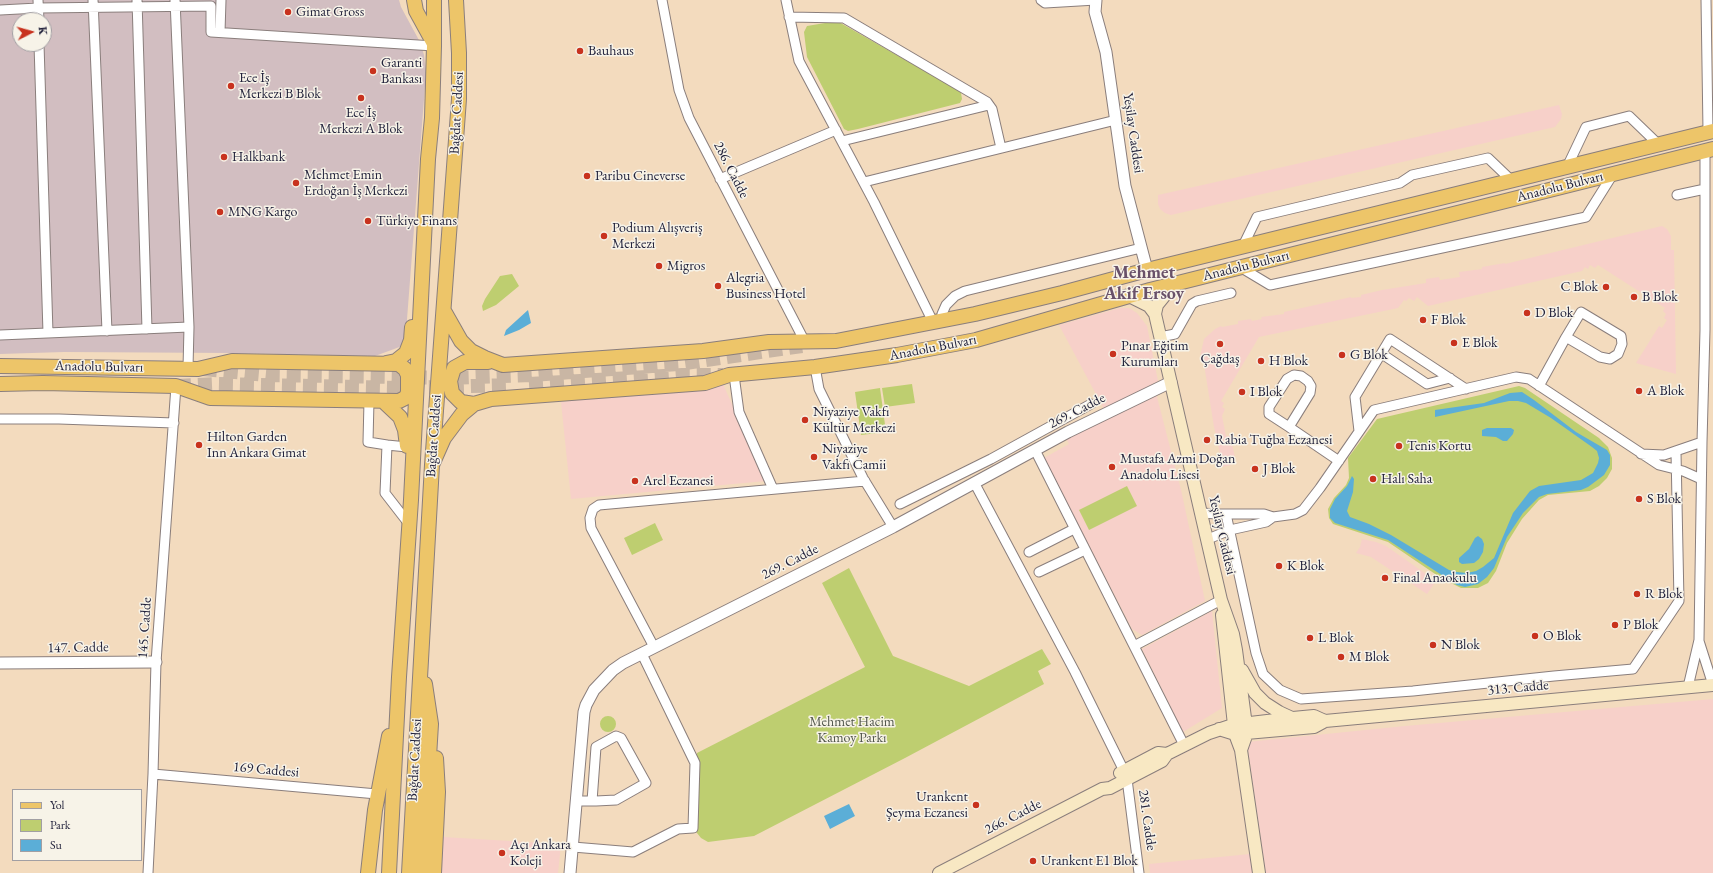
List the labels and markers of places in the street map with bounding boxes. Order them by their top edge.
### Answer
place label: Gimat Gross [296,4,364,20]
marker: Gimat Gross [283,7,293,17]
place label: Bauhaus [588,43,634,59]
marker: Bauhaus [575,46,585,56]
place label: Garanti Bankası [381,55,422,88]
marker: Garanti Bankası [368,66,378,76]
place label: Ece İş Merkezi B Blok [239,70,321,102]
marker: Ece İş Merkezi B Blok [226,81,236,91]
marker: Ece İş Merkezi A Blok [356,93,366,103]
place label: Ece İş Merkezi A Blok [319,105,403,138]
place label: Halkbank [232,149,285,165]
marker: Halkbank [219,152,229,162]
place label: Mehmet Emin Erdoğan İş Merkezi [304,167,408,200]
place label: Paribu Cineverse [595,168,685,184]
marker: Paribu Cineverse [582,171,592,181]
marker: Mehmet Emin Erdoğan İş Merkezi [291,178,301,188]
place label: MNG Kargo [228,204,298,220]
marker: MNG Kargo [215,207,225,217]
place label: Türkiye Finans [376,213,457,229]
marker: Türkiye Finans [363,216,373,226]
place label: Podium Alışveriş Merkezi [612,220,702,252]
marker: Podium Alışveriş Merkezi [599,231,609,241]
place label: Migros [667,258,705,274]
marker: Migros [654,261,664,271]
place label: Alegria Business Hotel [726,270,806,302]
place label: C Blok [1560,279,1598,295]
marker: Alegria Business Hotel [713,281,723,291]
marker: C Blok [1601,282,1611,292]
place label: B Blok [1642,289,1678,305]
marker: B Blok [1629,292,1639,302]
place label: D Blok [1535,305,1573,321]
marker: D Blok [1522,308,1532,318]
place label: F Blok [1431,312,1466,328]
marker: F Blok [1418,315,1428,325]
place label: E Blok [1462,335,1498,351]
place label: Pınar Eğitim Kurumları [1121,338,1189,370]
marker: E Blok [1449,338,1459,348]
marker: Çağdaş [1215,339,1225,349]
place label: G Blok [1350,347,1388,363]
marker: Pınar Eğitim Kurumları [1108,349,1118,359]
marker: G Blok [1337,350,1347,360]
place label: Çağdaş [1201,351,1239,367]
place label: H Blok [1269,353,1308,369]
marker: H Blok [1256,356,1266,366]
place label: A Blok [1647,383,1684,399]
place label: I Blok [1250,384,1282,400]
marker: A Blok [1634,386,1644,396]
marker: I Blok [1237,387,1247,397]
place label: Niyaziye Vakfı Kültür Merkezi [813,404,896,436]
marker: Niyaziye Vakfı Kültür Merkezi [800,415,810,425]
place label: Hilton Garden Inn Ankara Gimat [207,429,306,462]
place label: Rabia Tuğba Eczanesi [1215,432,1332,448]
marker: Rabia Tuğba Eczanesi [1202,435,1212,445]
place label: Tenis Kortu [1407,438,1471,454]
marker: Hilton Garden Inn Ankara Gimat [194,440,204,450]
place label: Niyaziye Vakfı Camii [822,441,886,474]
marker: Tenis Kortu [1394,441,1404,451]
place label: Mustafa Azmi Doğan Anadolu Lisesi [1120,451,1235,484]
marker: Niyaziye Vakfı Camii [809,452,819,462]
place label: J Blok [1263,461,1295,477]
marker: Mustafa Azmi Doğan Anadolu Lisesi [1107,462,1117,472]
marker: J Blok [1250,464,1260,474]
place label: Halı Saha [1381,471,1432,487]
place label: Arel Eczanesi [643,473,714,489]
marker: Halı Saha [1368,474,1378,484]
marker: Arel Eczanesi [630,476,640,486]
place label: S Blok [1647,491,1681,507]
marker: S Blok [1634,494,1644,504]
place label: K Blok [1287,558,1324,574]
marker: K Blok [1274,561,1284,571]
place label: Final Anaokulu [1393,570,1477,586]
marker: Final Anaokulu [1380,573,1390,583]
place label: R Blok [1645,586,1683,602]
marker: R Blok [1632,589,1642,599]
place label: P Blok [1623,617,1658,633]
marker: P Blok [1610,620,1620,630]
place label: O Blok [1543,628,1581,644]
place label: L Blok [1318,630,1354,646]
marker: O Blok [1530,631,1540,641]
marker: L Blok [1305,633,1315,643]
place label: N Blok [1441,637,1480,653]
marker: N Blok [1428,640,1438,650]
place label: M Blok [1349,649,1389,665]
marker: M Blok [1336,652,1346,662]
place label: Urankent Şeyma Eczanesi [886,789,968,822]
marker: Urankent Şeyma Eczanesi [971,800,981,810]
place label: Açı Ankara Koleji [510,837,571,870]
marker: Açı Ankara Koleji [497,848,507,858]
place label: Urankent E1 Blok [1041,853,1138,869]
marker: Urankent E1 Blok [1028,856,1038,866]

